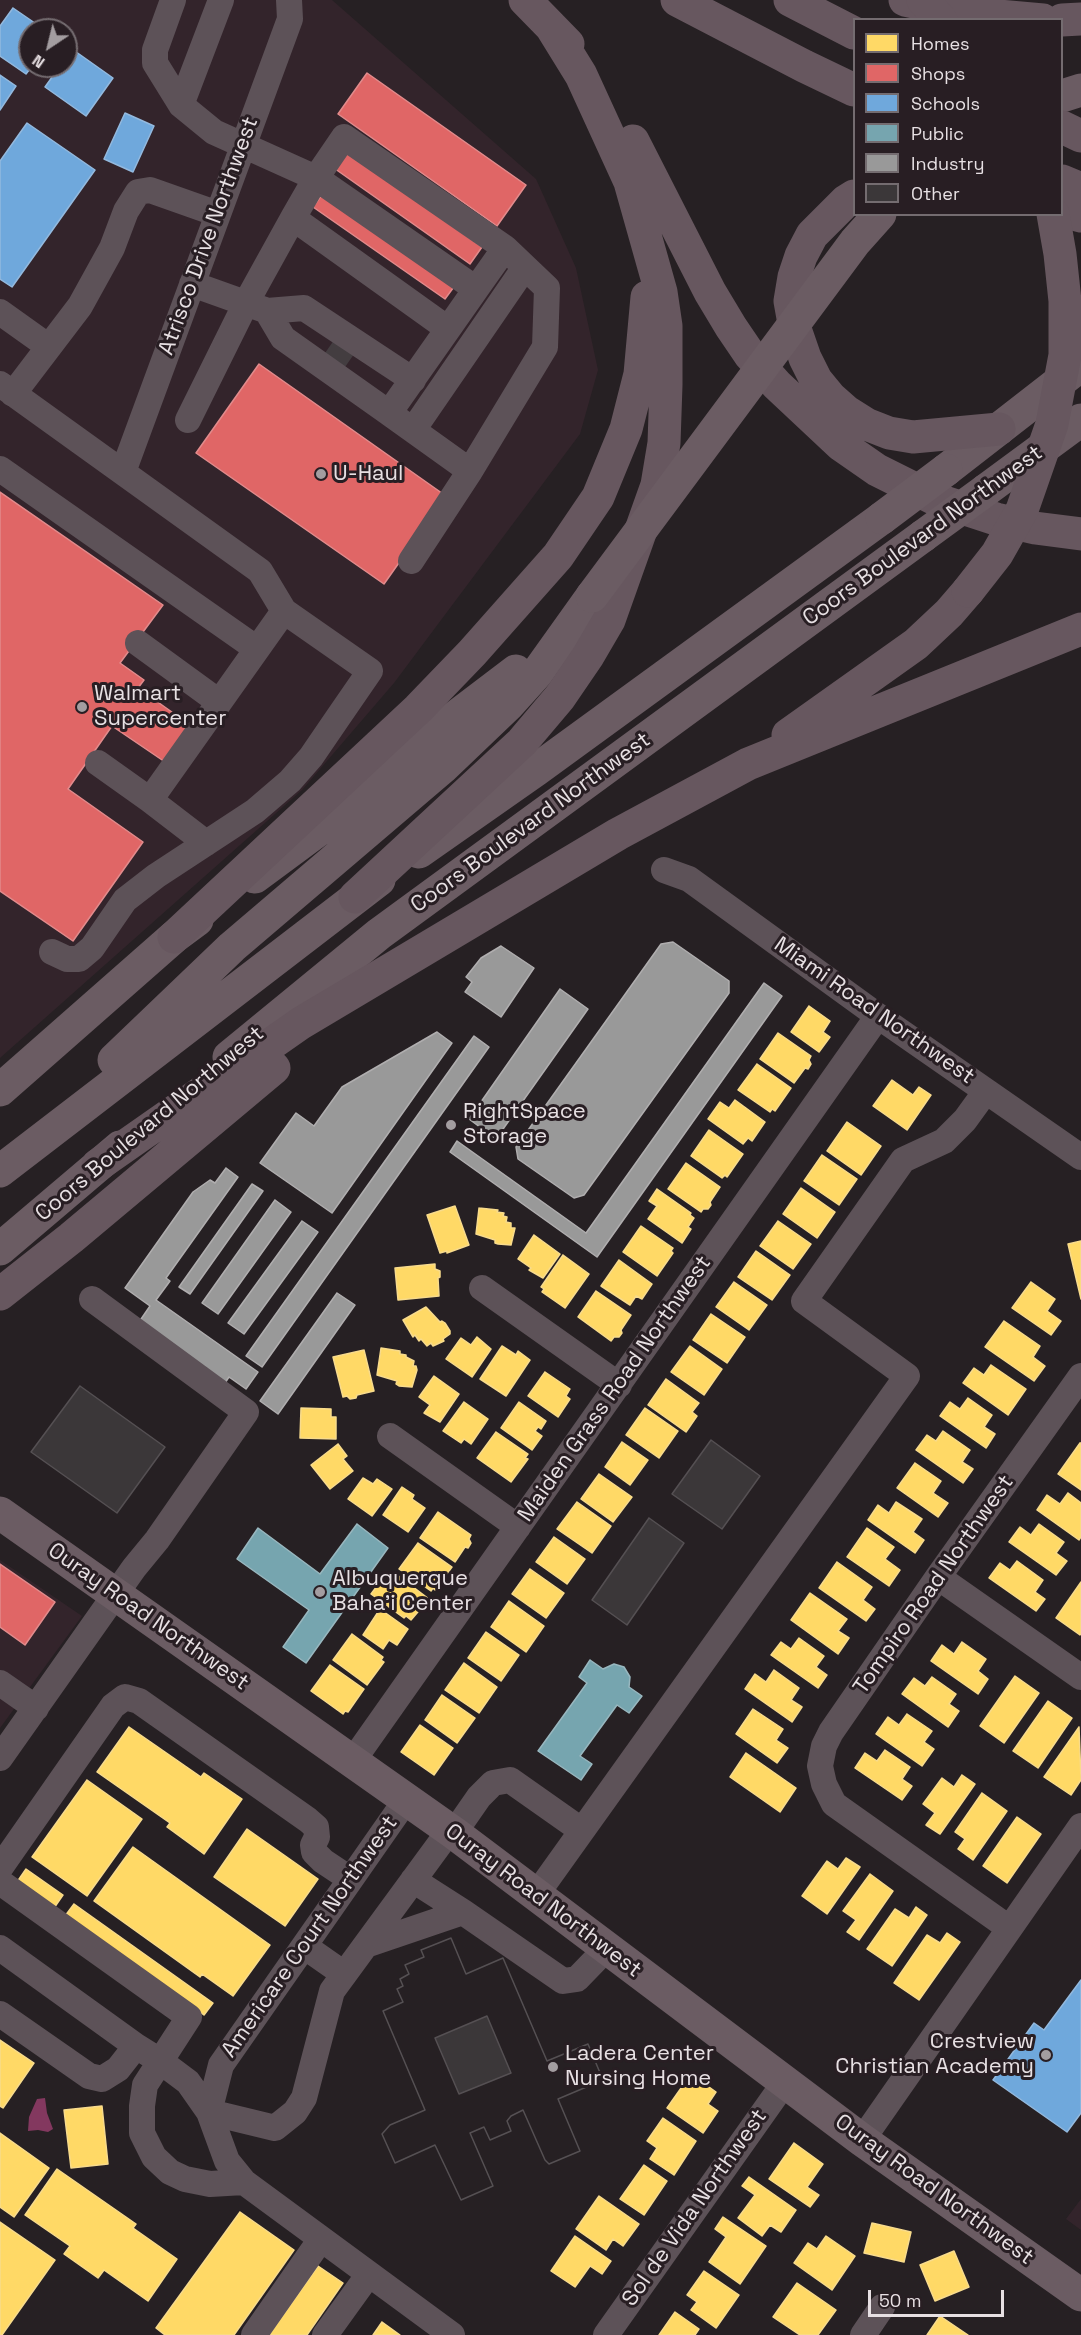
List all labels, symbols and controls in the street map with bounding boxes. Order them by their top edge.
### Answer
north arrow [18,18,78,78]
legend [853,18,1063,216]
text: Homes [911,32,970,55]
text: N [28,50,49,73]
text: Shops [911,62,965,85]
text: Schools [911,92,980,115]
street label: Atrisco Drive Northwest [154,113,264,359]
text: Public [911,122,964,145]
text: Industry [911,152,984,175]
text: Other [911,182,960,205]
street label: Coors Boulevard Northwest [798,440,1048,632]
place label: U-Haul [333,461,403,487]
marker: U-Haul [314,467,328,481]
place label: Walmart Supercenter [94,681,226,732]
marker: Walmart Supercenter [75,700,89,714]
street label: Coors Boulevard Northwest [406,727,656,919]
street label: Miami Road Northwest [769,932,979,1090]
street label: Coors Boulevard Northwest [30,1021,270,1227]
place label: RightSpace Storage [463,1099,586,1150]
marker: RightSpace Storage [444,1118,458,1132]
street label: Maiden Grass Road Northwest [513,1251,717,1527]
street label: Tompiro Road Northwest [848,1470,1020,1700]
street label: Ouray Road Northwest [42,1538,254,1696]
place label: Albuquerque Baha'i Center [332,1566,473,1618]
marker: Albuquerque Baha'i Center [313,1585,327,1599]
street label: Americare Court Northwest [216,1811,404,2063]
street label: Ouray Road Northwest [440,1819,646,1983]
place label: Crestview Christian Academy [835,2029,1034,2080]
place label: Ladera Center Nursing Home [565,2041,714,2092]
marker: Crestview Christian Academy [1039,2048,1053,2062]
marker: Ladera Center Nursing Home [546,2060,560,2074]
street label: Sol de Vida Northwest [617,2104,773,2312]
street label: Ouray Road Northwest [830,2109,1038,2271]
scale bar [871,2278,1008,2316]
text: 50 m [879,2289,921,2312]

